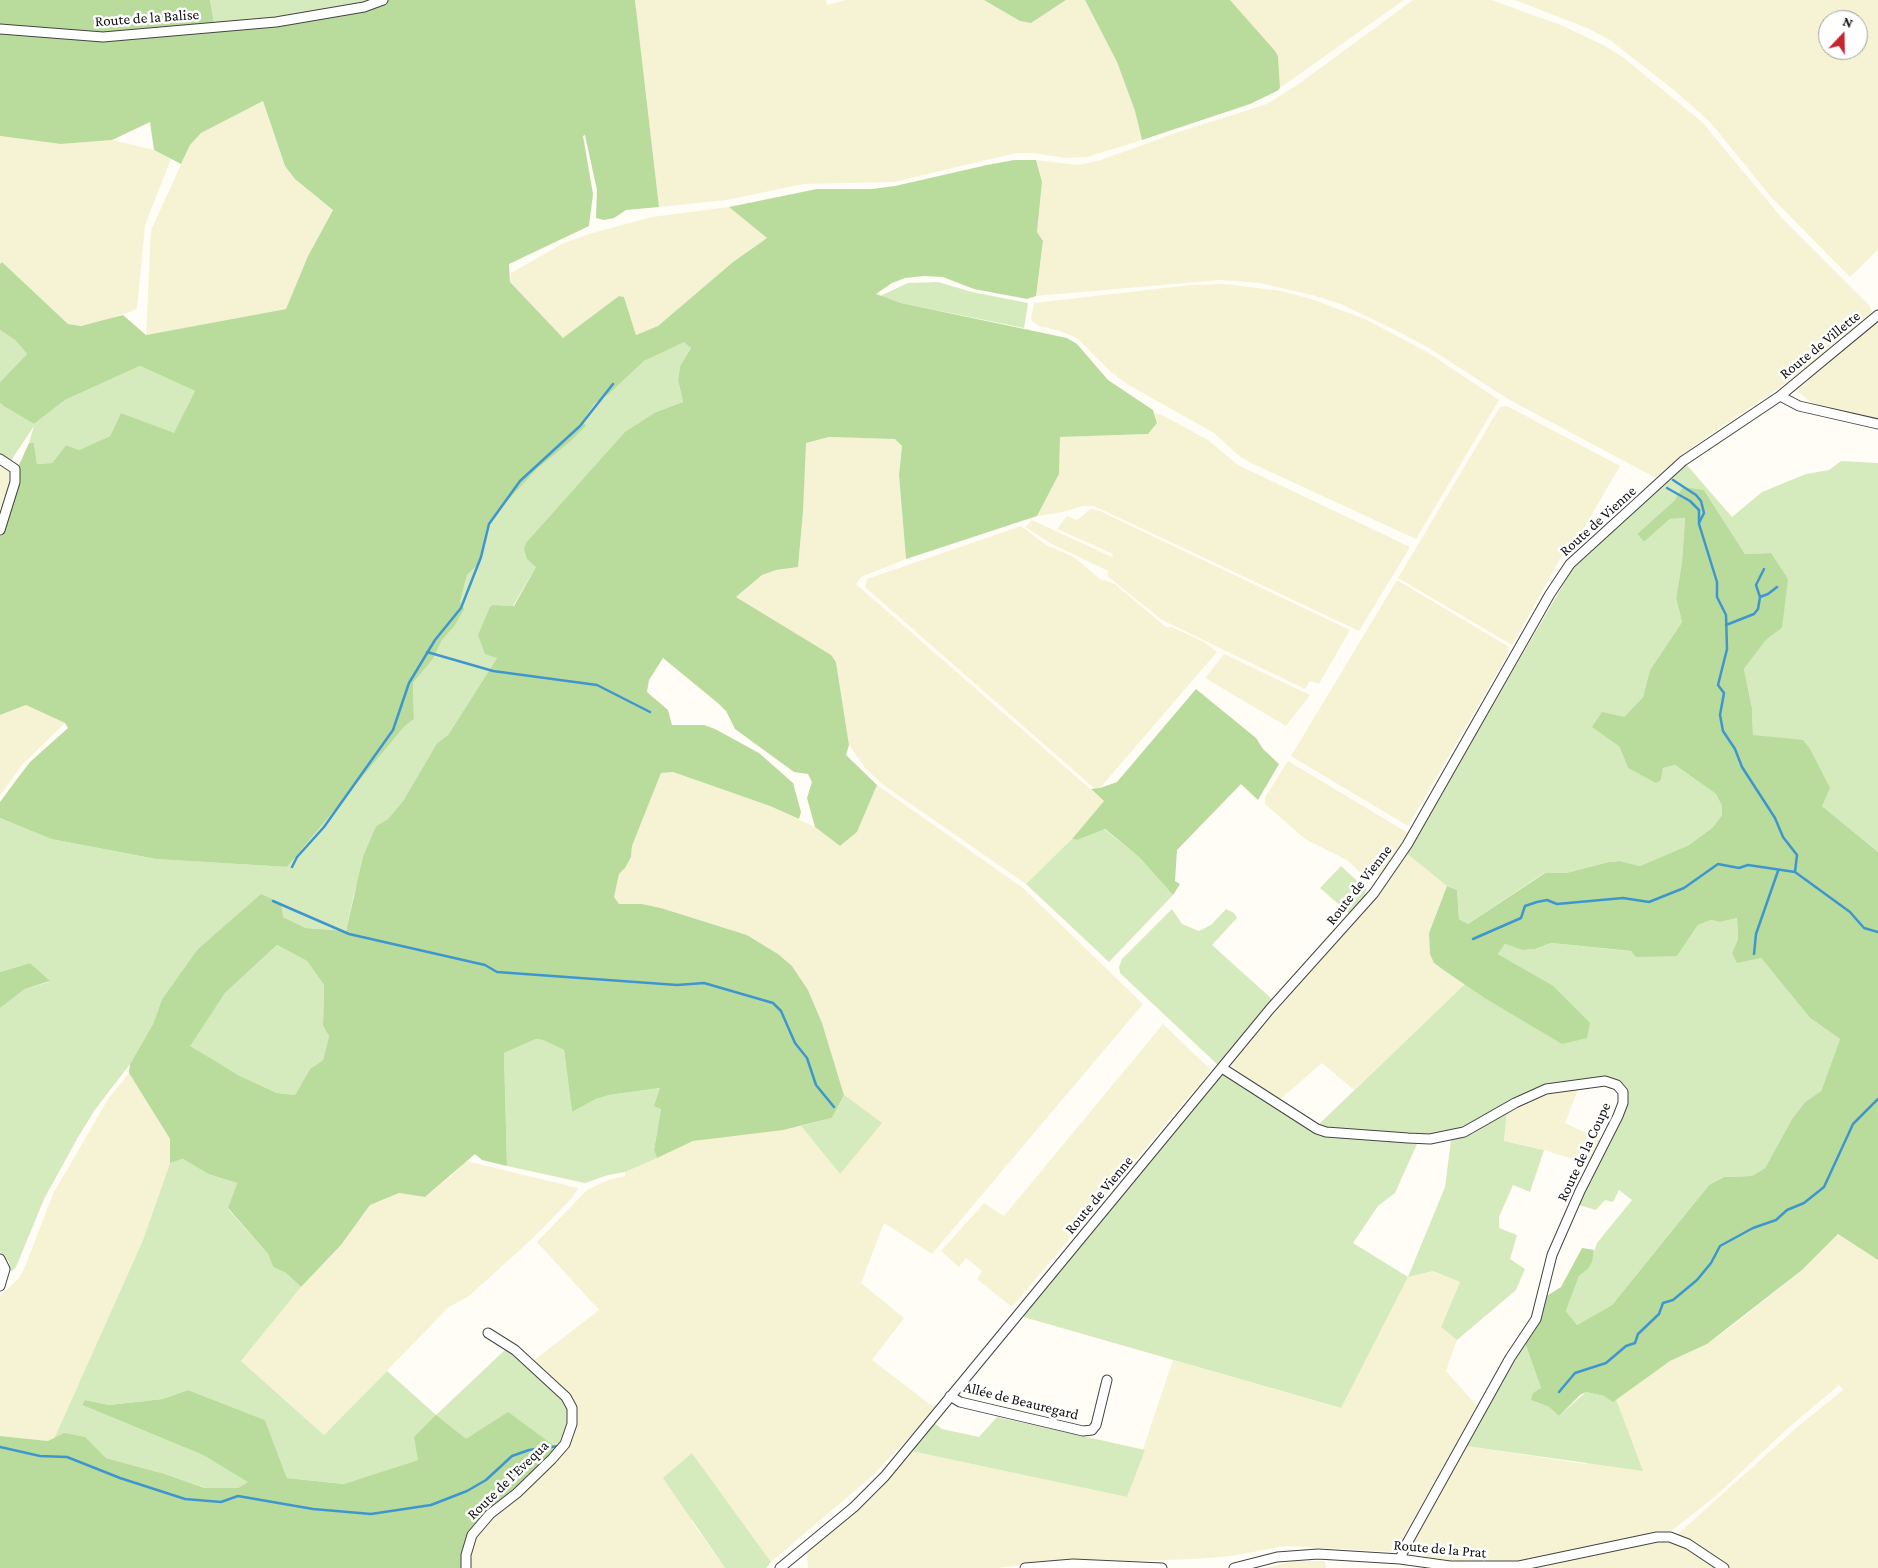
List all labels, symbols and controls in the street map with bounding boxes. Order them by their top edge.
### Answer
street label: Route de la Balise [94,5,200,31]
north arrow [1818,10,1868,60]
text: N [1841,13,1855,31]
street label: Route de Villette [1776,307,1864,383]
street label: Route de Vienne [1556,482,1640,560]
street label: Route de Vienne [1322,841,1396,929]
street label: Route de la Coupe [1553,1100,1615,1204]
street label: Route de Vienne [1061,1152,1137,1238]
street label: Allée de Beauregard [962,1378,1080,1424]
street label: Route de l'Evequa [464,1437,552,1523]
street label: Route de la Prat [1393,1536,1487,1562]

